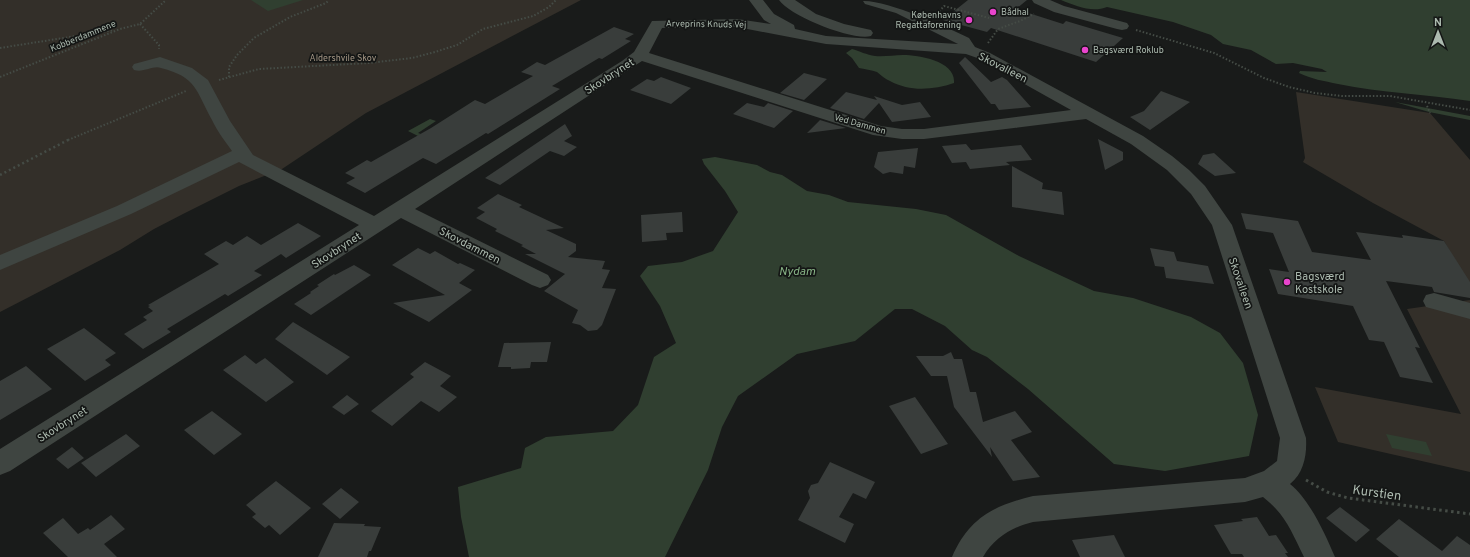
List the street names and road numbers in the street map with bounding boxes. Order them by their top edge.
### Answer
street label: Kobberdammene [49,18,118,55]
street label: Arveprins Knuds Vej [666,18,746,31]
street label: Skovalleen [976,50,1030,86]
street label: Skovbrynet [582,56,637,98]
street label: Ved Dammen [833,112,887,137]
street label: Skovdammen [436,224,503,267]
street label: Skovbrynet [309,230,364,272]
street label: Skovalleen [1225,256,1255,311]
street label: Skovbrynet [35,404,90,446]
street label: Kurstien [1351,483,1402,505]

